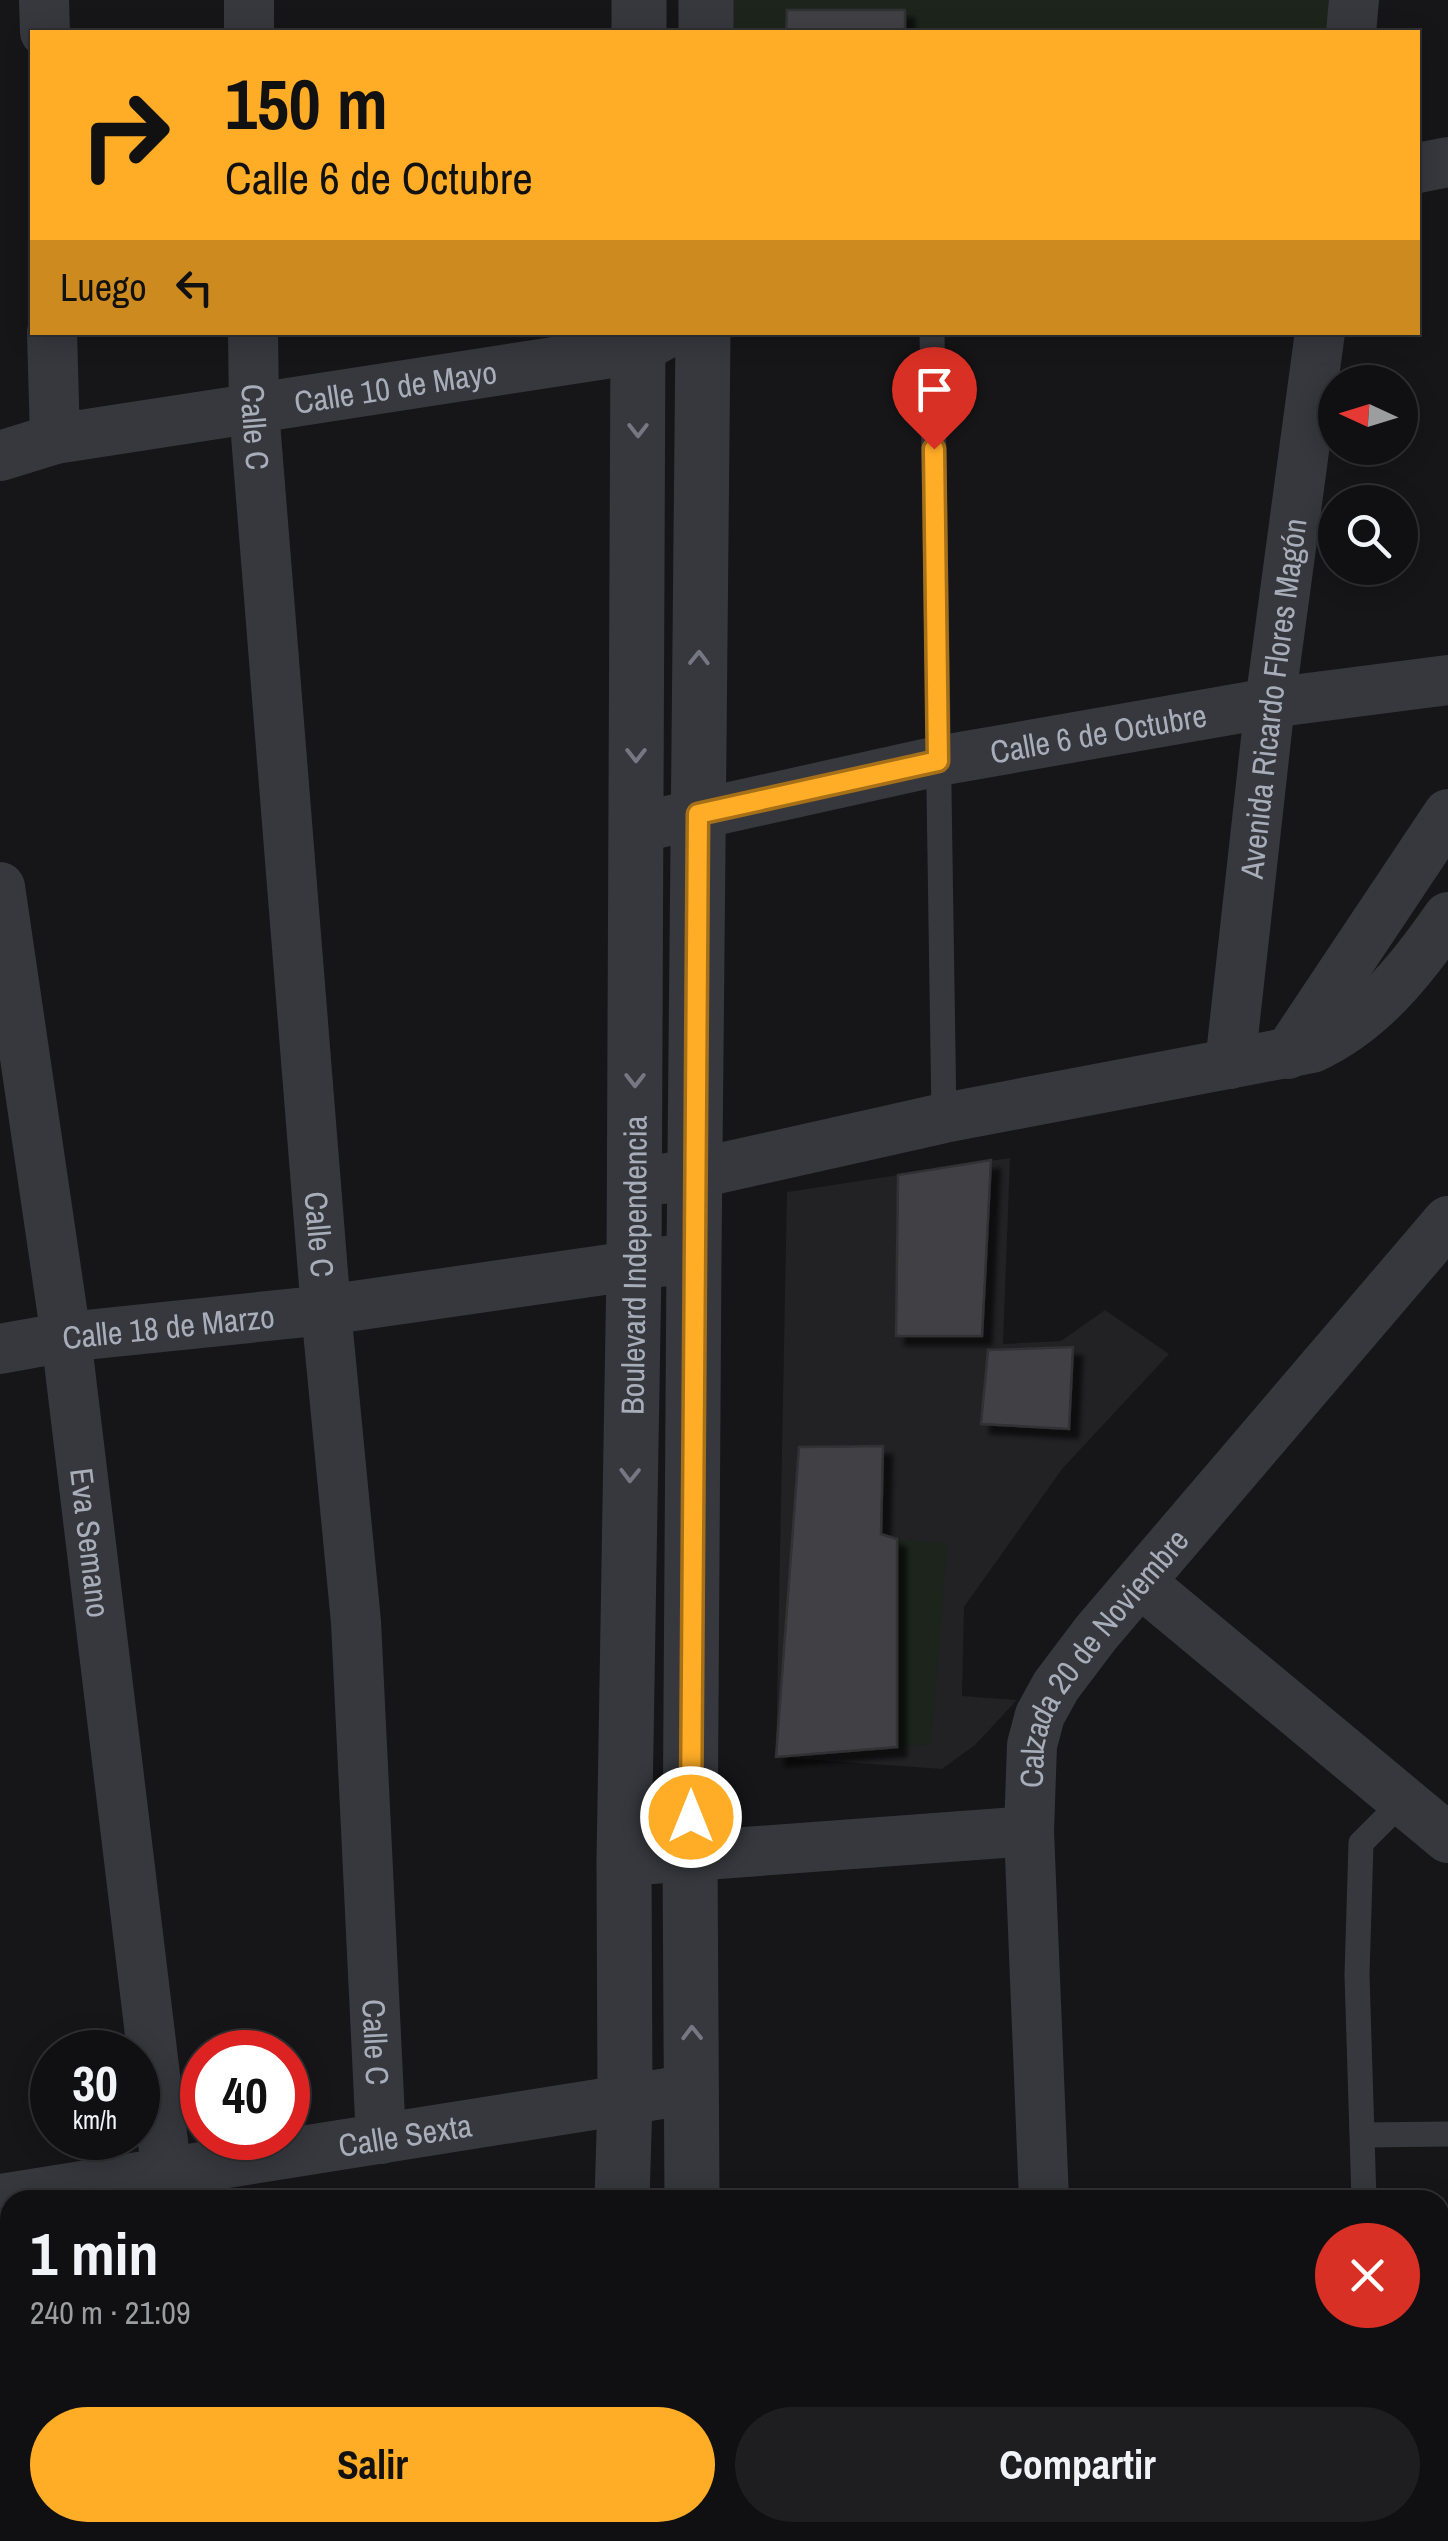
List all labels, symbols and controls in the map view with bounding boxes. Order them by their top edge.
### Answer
text: 150 m [225,57,388,151]
icon: right [60,70,190,200]
text: Calle 6 de Octubre [225,147,533,208]
icon: left [167,260,222,315]
text: Luego [60,262,147,313]
pin [892,347,977,450]
street label: Calle 10 de Mayo [291,350,500,423]
icon: arrive [907,362,962,417]
north arrow [1318,365,1418,465]
map controls [1318,365,1418,585]
street label: Calle C [232,384,280,472]
one-way arrow [627,422,649,438]
button: search [1318,485,1418,585]
street label: Avenida Ricardo Flores Magón [1229,516,1316,882]
one-way arrow [689,649,710,665]
street label: Calle 6 de Octubre [987,693,1210,773]
one-way arrow [625,748,647,763]
one-way arrow [624,1072,646,1088]
street label: Boulevard Independencia [610,1115,656,1415]
street label: Calle C [295,1190,345,1279]
street label: Calle 18 de Marzo [60,1294,277,1359]
street label: Eva Semano [60,1466,121,1620]
one-way arrow [620,1467,641,1483]
street label: Calzada 20 de Noviembre [1009,1519,1198,1789]
position arrow [639,1765,743,1869]
street label: Calle C [353,1998,400,2086]
one-way arrow [681,2024,703,2040]
speed limit sign: 40 [180,2030,310,2160]
text: 30 [72,2049,118,2117]
text: km/h [73,2103,117,2137]
street label: Calle Sexta [335,2103,475,2166]
text: 1 min [30,2213,159,2294]
button: close [1315,2223,1420,2328]
text: 240 m · 21:09 [30,2291,190,2334]
button: Salir [30,2407,715,2522]
button: Compartir [735,2407,1420,2522]

